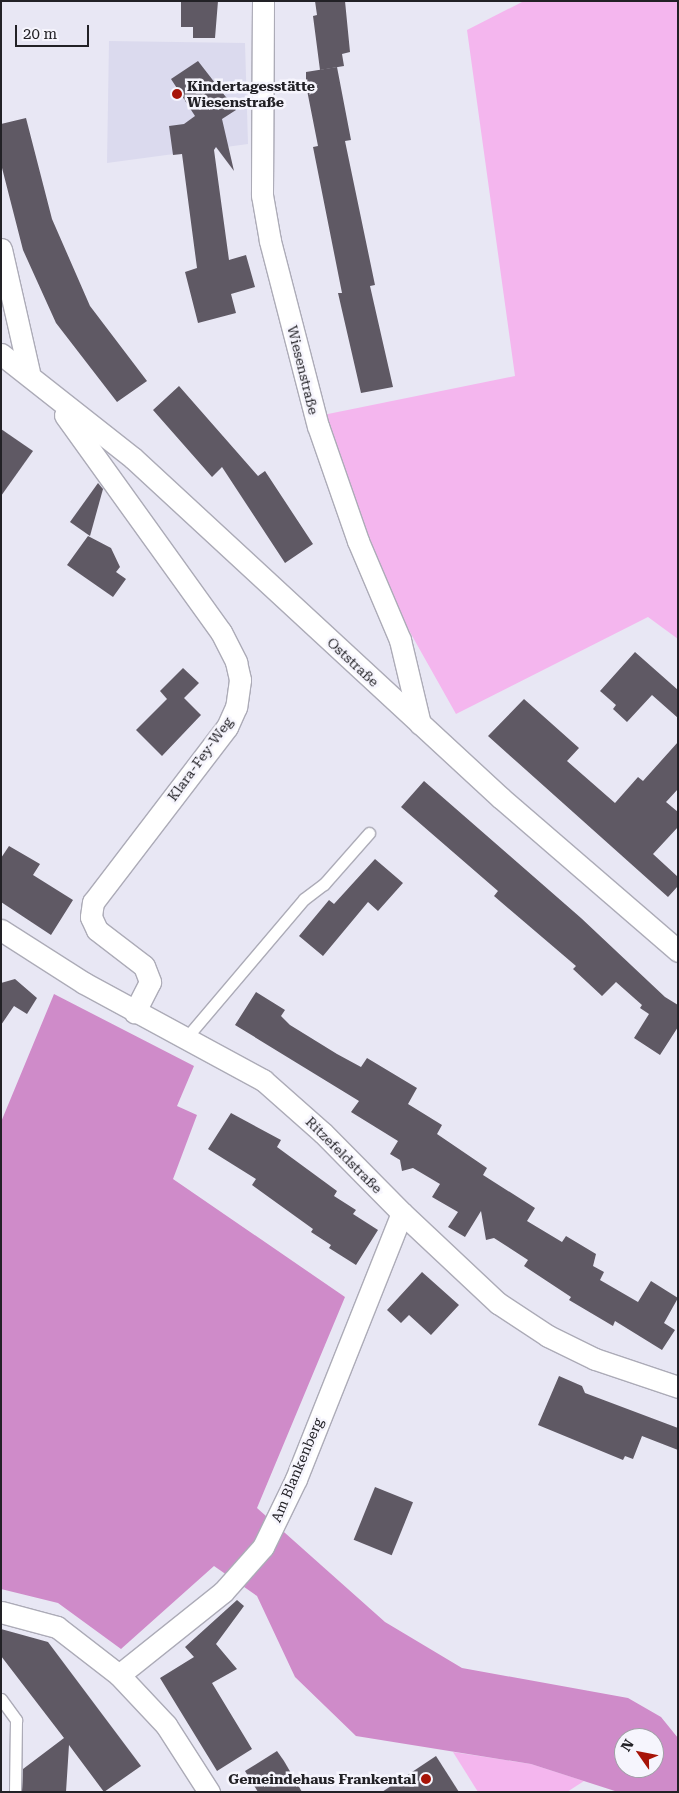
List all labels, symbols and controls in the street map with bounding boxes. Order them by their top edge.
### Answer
scale bar [18,15,91,47]
text: 20 m [23,25,57,43]
place label: Kindertagesstätte Wiesenstraße [187,78,315,110]
marker: Kindertagesstätte Wiesenstraße [171,88,183,100]
street label: Wiesenstraße [284,324,322,416]
street label: Oststraße [324,634,382,690]
street label: Klara-Fey-Weg [164,714,236,804]
street label: Ritzefeldstraße [302,1113,386,1197]
street label: Am Blankenberg [268,1415,326,1525]
north arrow [614,1728,664,1778]
text: N [618,1736,637,1754]
place label: Gemeindehaus Frankental [228,1771,416,1787]
marker: Gemeindehaus Frankental [420,1773,432,1785]

